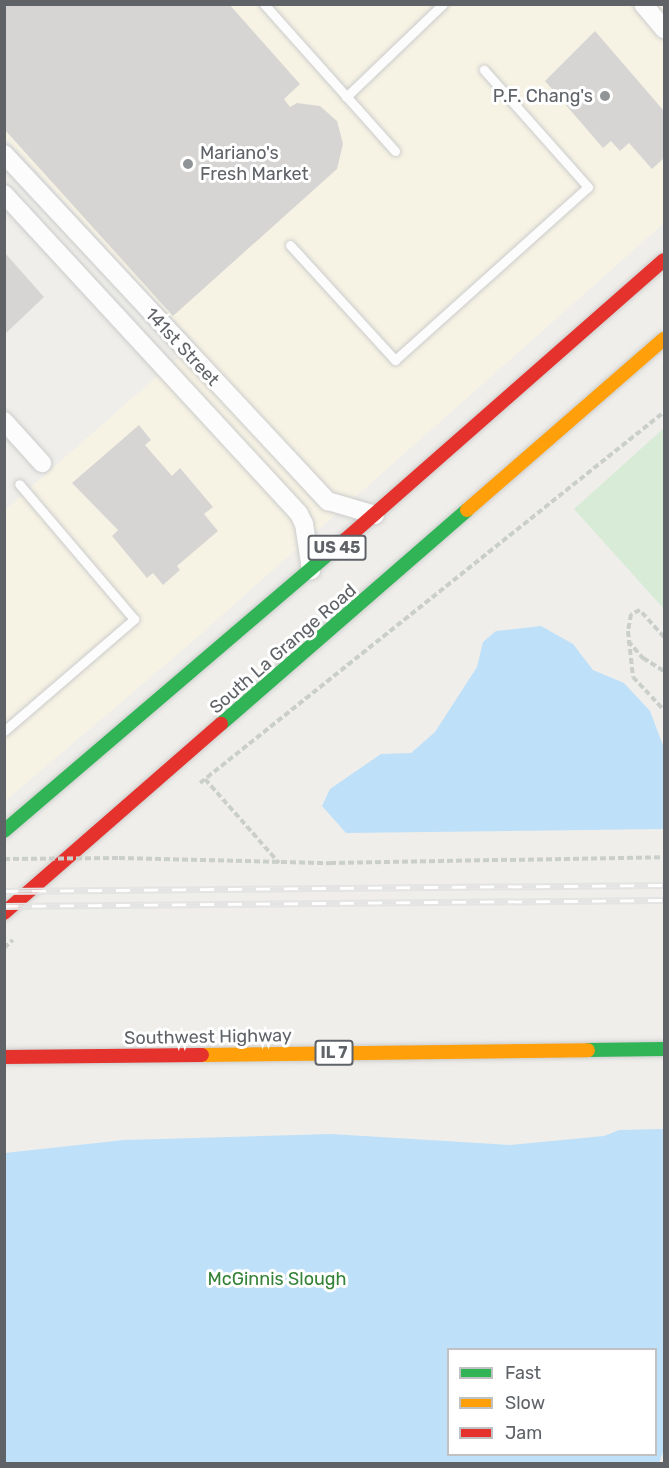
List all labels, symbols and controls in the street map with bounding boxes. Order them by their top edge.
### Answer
place label: P.F. Chang's [493,85,593,107]
marker: P.F. Chang's [598,89,612,103]
place label: Mariano's Fresh Market [200,143,309,186]
marker: Mariano's Fresh Market [181,157,195,171]
street label: 141st Street [140,303,224,391]
road number: US 45 [307,535,367,561]
street label: South La Grange Road [205,580,361,718]
street label: Southwest Highway [124,1025,292,1049]
road number: IL 7 [313,1040,355,1066]
park label: McGinnis Slough [207,1268,347,1290]
legend [447,1348,657,1456]
text: Fast [505,1362,541,1384]
text: Slow [505,1392,545,1414]
text: Jam [505,1422,542,1444]

